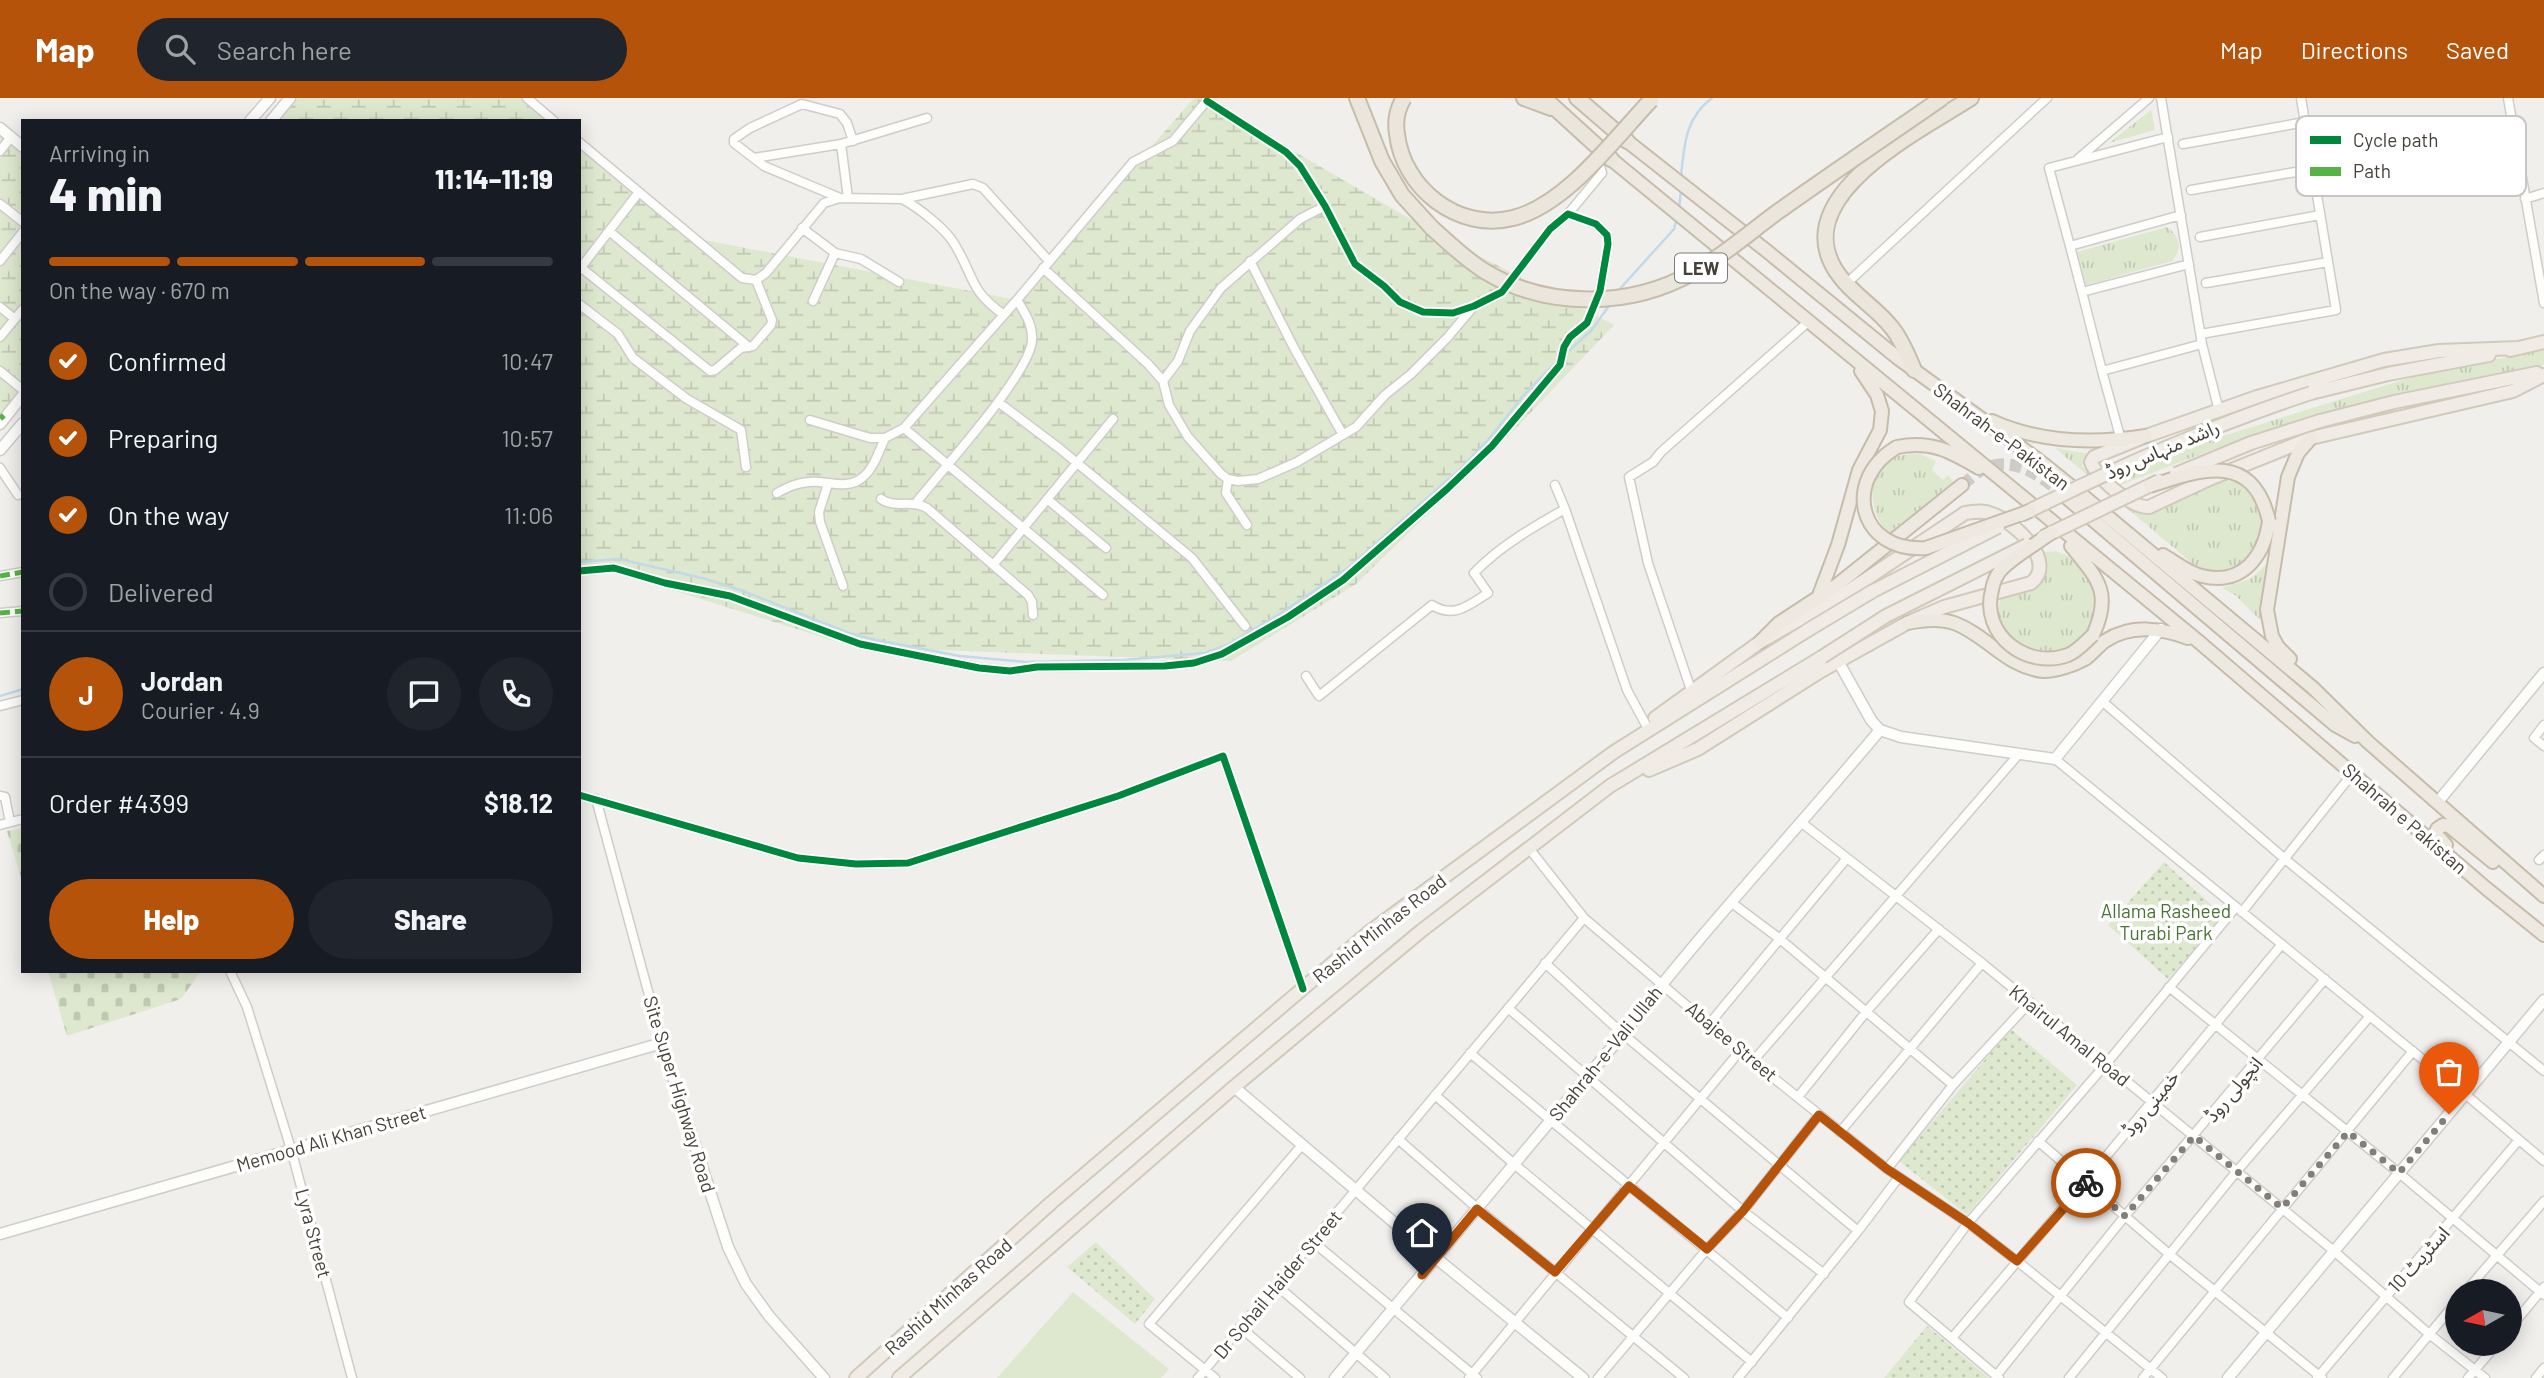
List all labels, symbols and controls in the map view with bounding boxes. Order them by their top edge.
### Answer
search box [137,18,627,81]
text: Map [35,29,95,69]
icon: search [161,30,199,68]
text: Search here [217,34,352,65]
text: Map [2220,35,2263,64]
text: Directions [2301,35,2408,64]
text: Saved [2446,35,2509,64]
legend [2296,116,2526,196]
text: Cycle path [2353,128,2438,151]
text: Arriving in [49,139,150,167]
text: Path [2353,159,2391,182]
text: 11:14–11:19 [435,163,553,194]
text: 4 min [49,165,163,220]
road number: LEW [1675,253,1727,282]
text: On the way · 670 m [49,276,230,304]
icon: check [49,342,87,380]
text: Confirmed [108,345,227,376]
text: 10:47 [501,347,553,375]
street label: Shahrah-e-Pakistan [1929,377,2075,495]
street label: راشد منہاس روڈ [2102,415,2223,485]
icon: check [49,419,87,457]
text: Preparing [108,422,218,453]
text: 10:57 [501,424,553,452]
icon: check [49,496,87,534]
text: On the way [108,499,229,530]
text: 11:06 [504,501,553,529]
text: Delivered [108,576,214,607]
button: chat [387,657,461,731]
button: phone [479,657,553,731]
text: Jordan [141,665,223,696]
text: J [78,679,94,710]
text: Courier · 4.9 [141,696,260,724]
street label: Shahrah e Pakistan [2338,758,2472,878]
text: Order #4399 [49,787,189,818]
text: $18.12 [484,787,553,818]
street label: Rashid Minhas Road [1308,869,1450,987]
button: Help [49,879,294,959]
button: Share [308,879,553,959]
park label: Allama Rasheed Turabi Park [2101,899,2231,944]
street label: Khairul Amal Road [2005,979,2135,1091]
street label: Shahrah-e-Vali Ullah [1543,981,1667,1125]
street label: Site Super Highway Road [639,993,721,1195]
street label: Abajee Street [1682,996,1782,1086]
pin [2419,1042,2479,1114]
street label: انچولی روڈ [2199,1052,2268,1128]
icon: bag [2430,1053,2468,1091]
street label: خمینی روڈ [2116,1065,2184,1141]
street label: Memood Ali Khan Street [234,1100,428,1176]
courier [2051,1148,2121,1218]
icon: bike [2067,1164,2105,1202]
street label: Lyra Street [291,1186,337,1280]
pin [1392,1203,1452,1275]
street label: Dr Sohail Haider Street [1208,1205,1346,1363]
icon: home [1403,1214,1441,1252]
street label: اسٹریٹ 10 [2382,1221,2454,1298]
street label: Rashid Minhas Road [880,1233,1016,1359]
north arrow [2445,1279,2522,1356]
map controls [2445,1279,2522,1356]

